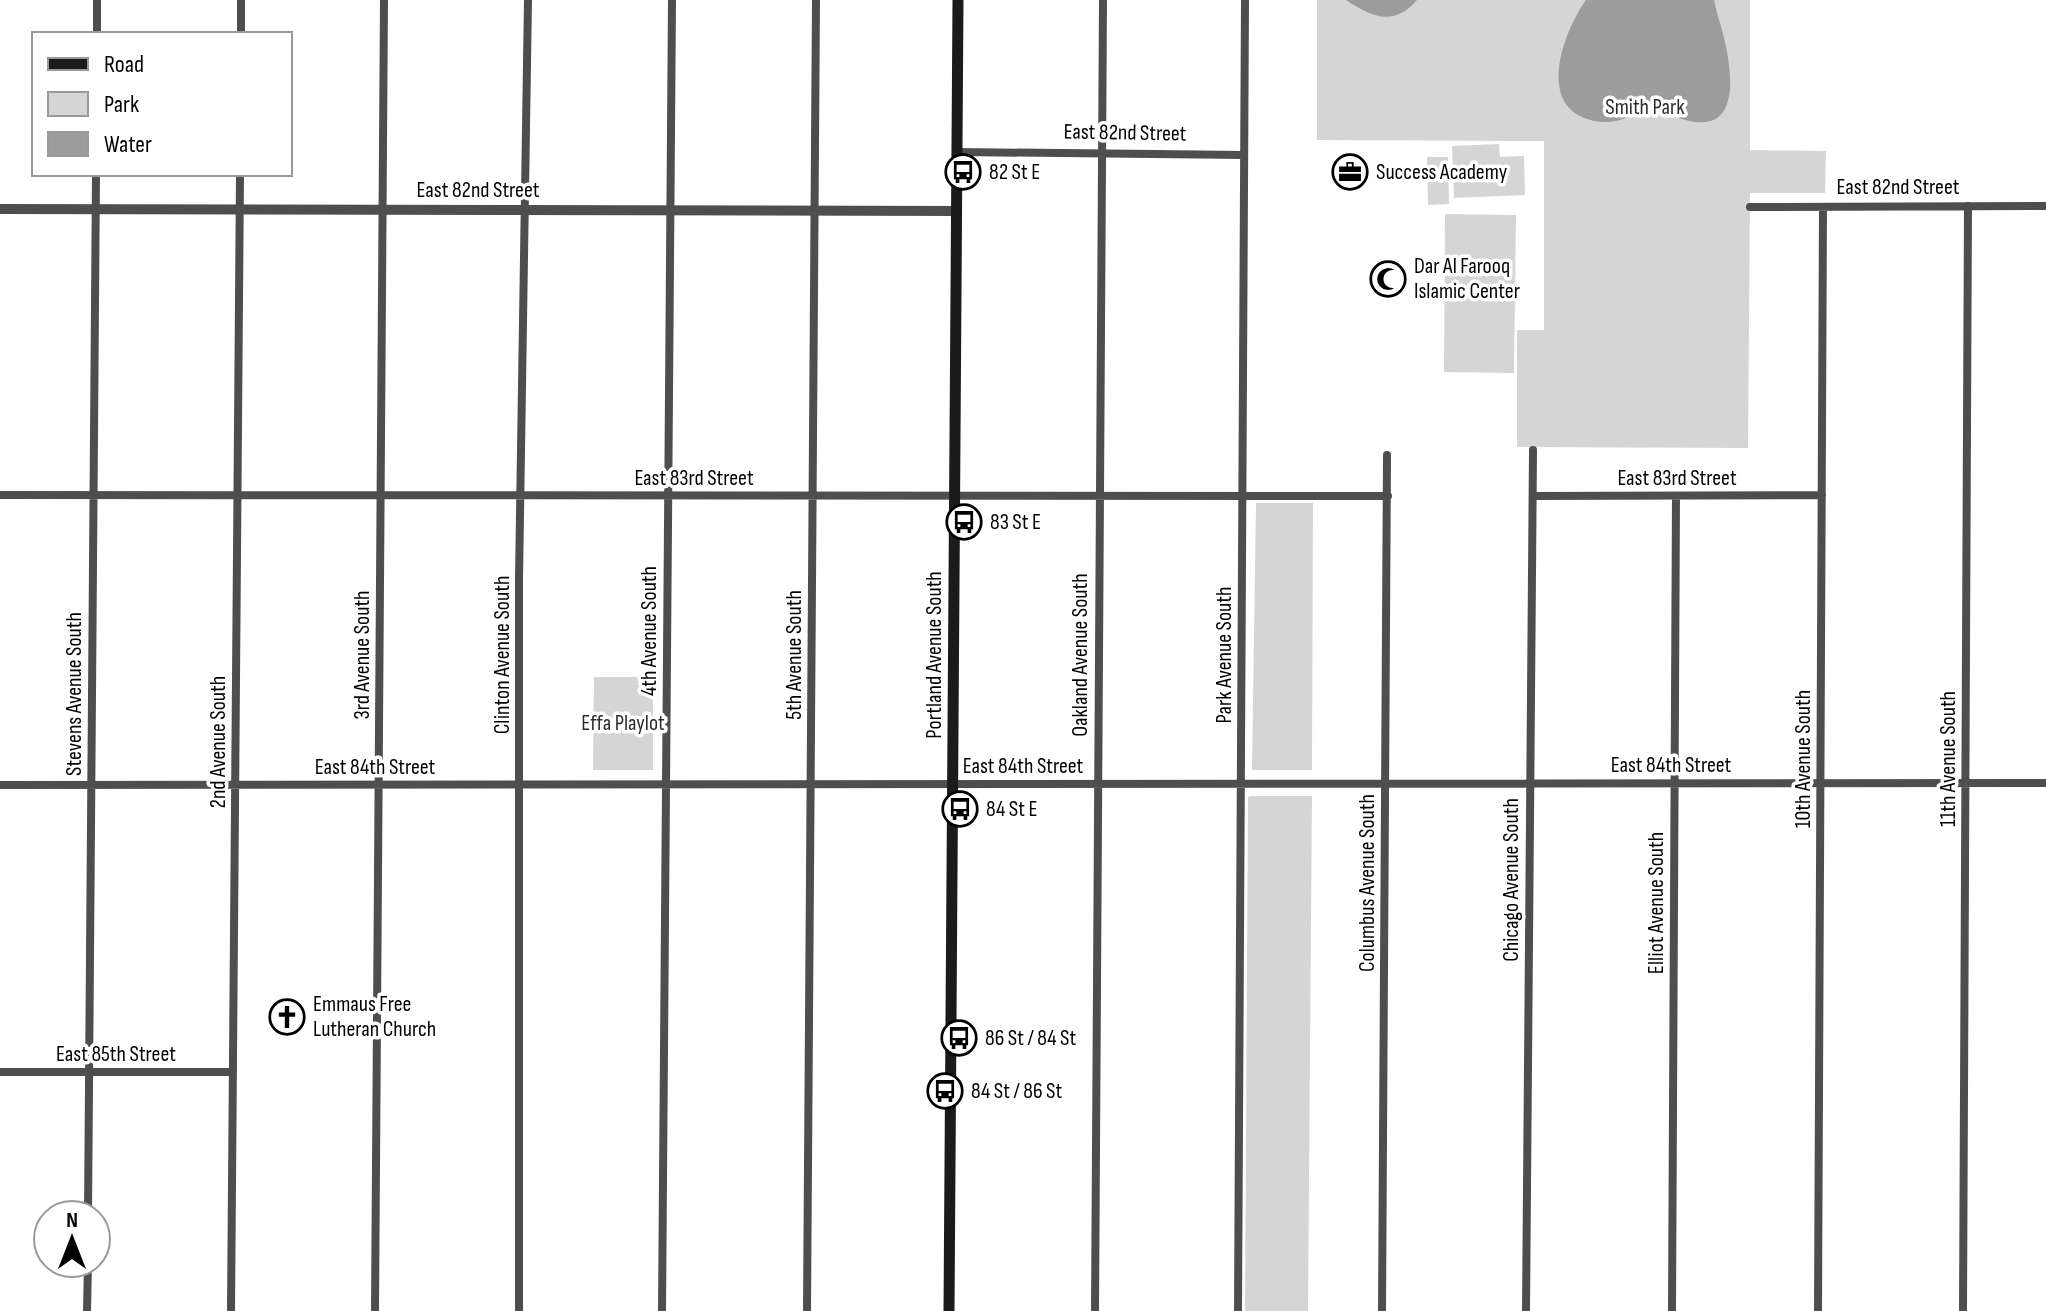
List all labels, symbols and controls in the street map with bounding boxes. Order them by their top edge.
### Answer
legend [32,32,292,176]
text: Road [104,50,144,79]
text: Park [104,90,139,119]
park label: Smith Park [1605,94,1685,121]
street label: East 82nd Street [1063,118,1187,148]
text: Water [104,130,152,159]
bus stop icon: 82 St E [944,153,982,191]
office icon: Success Academy [1331,153,1369,191]
place label: 82 St E [989,159,1040,186]
place label: Success Academy [1376,159,1508,186]
street label: East 82nd Street [1837,174,1960,201]
street label: East 82nd Street [417,177,540,204]
place label: Dar Al Farooq Islamic Center [1414,253,1520,305]
mosque icon: Dar Al Farooq Islamic Center [1369,260,1407,298]
street label: East 83rd Street [634,465,754,492]
street label: East 83rd Street [1617,465,1737,492]
bus stop icon: 83 St E [945,503,983,541]
place label: 83 St E [990,509,1041,536]
street label: 4th Avenue South [636,566,663,696]
street label: Portland Avenue South [921,571,948,739]
street label: Oakland Avenue South [1067,573,1094,737]
street label: Clinton Avenue South [489,576,516,734]
street label: Park Avenue South [1211,587,1238,723]
street label: 3rd Avenue South [349,590,376,720]
street label: 5th Avenue South [781,590,808,720]
street label: Stevens Avenue South [61,612,88,776]
street label: 2nd Avenue South [205,676,232,808]
street label: 10th Avenue South [1790,690,1817,828]
street label: 11th Avenue South [1935,691,1962,827]
park label: Effa Playlot [581,710,665,737]
street label: East 84th Street [1611,752,1732,779]
street label: East 84th Street [963,753,1084,780]
street label: East 84th Street [315,754,436,781]
bus stop icon: 84 St E [941,790,979,828]
street label: Columbus Avenue South [1354,794,1381,972]
place label: 84 St E [986,796,1037,823]
street label: Chicago Avenue South [1498,798,1525,962]
street label: Elliot Avenue South [1643,832,1670,974]
place label: Emmaus Free Lutheran Church [313,991,436,1043]
church icon: Emmaus Free Lutheran Church [268,998,306,1036]
bus stop icon: 86 St / 84 St [940,1019,978,1057]
place label: 86 St / 84 St [985,1025,1076,1052]
street label: East 85th Street [56,1041,176,1068]
bus stop icon: 84 St / 86 St [926,1072,964,1110]
place label: 84 St / 86 St [971,1078,1062,1105]
north arrow [32,1199,112,1279]
text: N [66,1207,78,1234]

